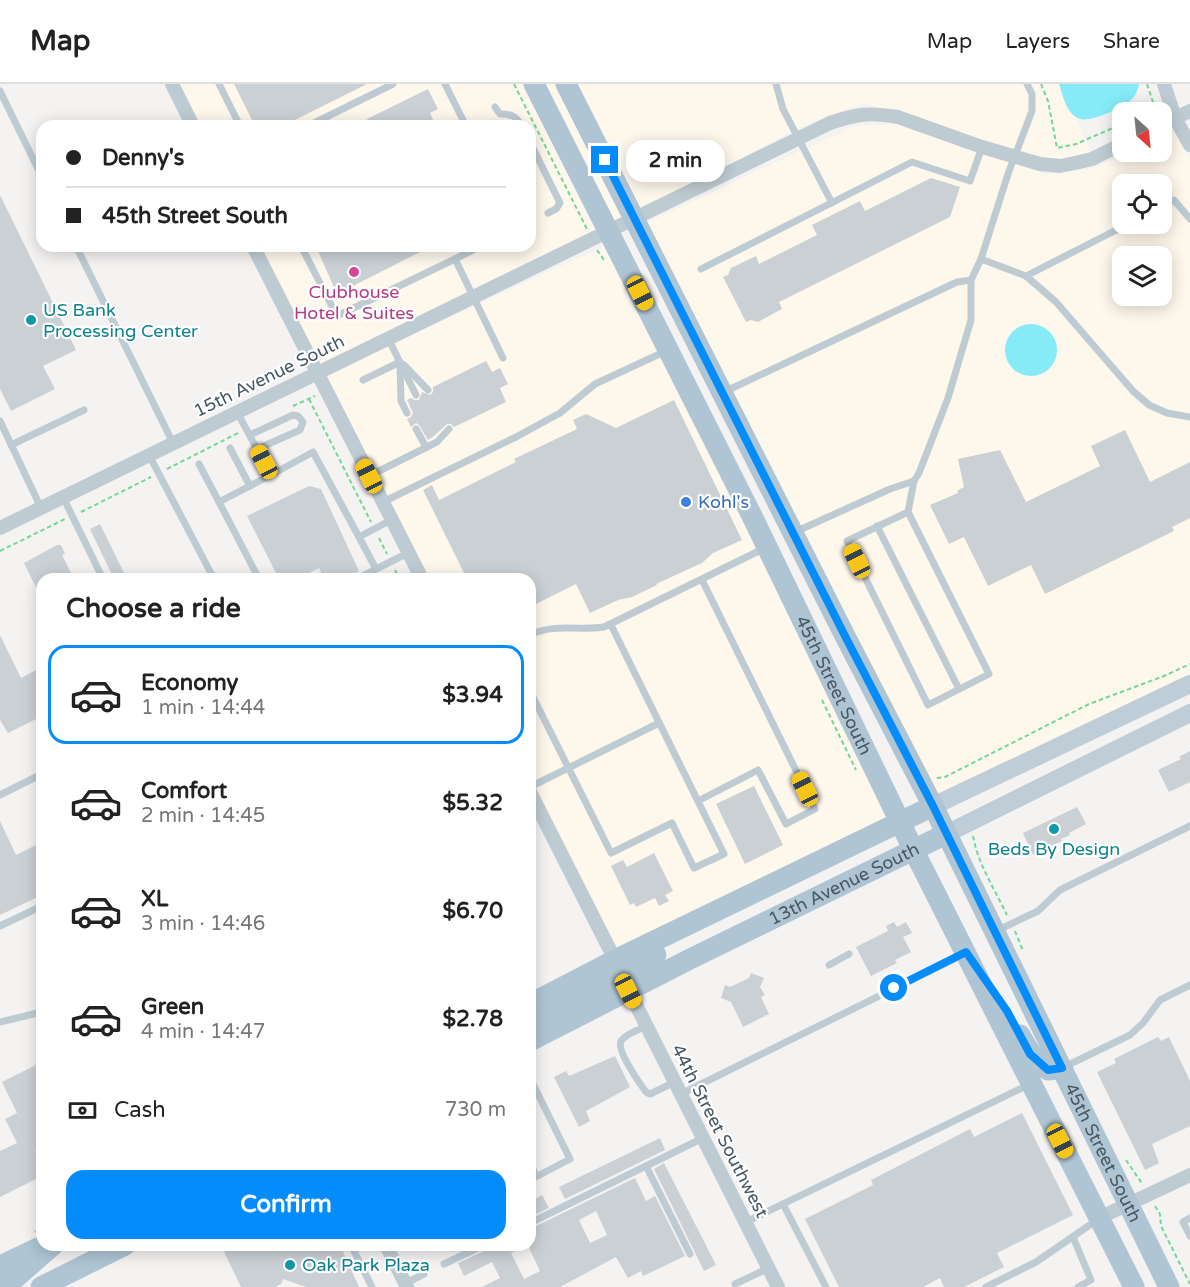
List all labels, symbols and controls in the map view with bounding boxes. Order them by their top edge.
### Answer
text: Map [30,24,90,58]
text: Map [927,29,972,54]
text: Layers [1005,29,1070,54]
text: Share [1103,29,1160,54]
north arrow [1112,102,1172,162]
map controls [1112,102,1172,306]
callout: 2 min [626,139,725,181]
text: Denny's [102,145,184,171]
route end [591,146,618,173]
text: 2 min [649,149,702,173]
button: locate [1112,174,1172,234]
text: 45th Street South [102,203,288,229]
button: layers [1112,246,1172,306]
marker: Clubhouse Hotel & Suites [347,265,361,279]
car [624,273,656,313]
place label: Clubhouse Hotel & Suites [294,281,414,324]
place label: US Bank Processing Center [43,299,198,342]
marker: US Bank Processing Center [24,313,38,327]
street label: 15th Avenue South [190,330,348,422]
car [248,442,280,482]
car [353,456,385,496]
place label: Kohl's [698,491,749,513]
marker: Kohl's [679,495,693,509]
car [841,541,873,581]
text: Choose a ride [66,592,241,625]
street label: 45th Street South [791,612,877,759]
icon: car [69,668,123,722]
text: Economy [141,670,238,696]
text: $3.94 [442,682,503,708]
text: 1 min · 14:44 [141,696,265,720]
car [789,769,821,809]
icon: car [69,776,123,830]
text: Comfort [141,778,227,804]
text: $5.32 [442,790,503,816]
text: 2 min · 14:45 [141,804,265,828]
marker: Beds By Design [1047,822,1061,836]
street label: 13th Avenue South [765,838,923,930]
place label: Beds By Design [988,838,1120,860]
icon: car [69,884,123,938]
text: XL [141,886,168,912]
text: $6.70 [442,898,503,924]
text: 3 min · 14:46 [141,912,265,936]
car [612,971,644,1011]
route start [880,974,907,1001]
icon: car [69,992,123,1046]
text: Green [141,994,204,1020]
text: $2.78 [442,1006,503,1032]
text: 4 min · 14:47 [141,1020,265,1044]
street label: 44th Street Southwest [667,1041,773,1221]
street label: 45th Street South [1060,1079,1146,1226]
icon: cash [66,1094,99,1127]
text: Cash [114,1097,166,1123]
text: 730 m [445,1098,506,1122]
car [1044,1121,1076,1161]
button: Confirm [66,1170,506,1239]
place label: Oak Park Plaza [302,1254,430,1276]
marker: Oak Park Plaza [283,1258,297,1272]

